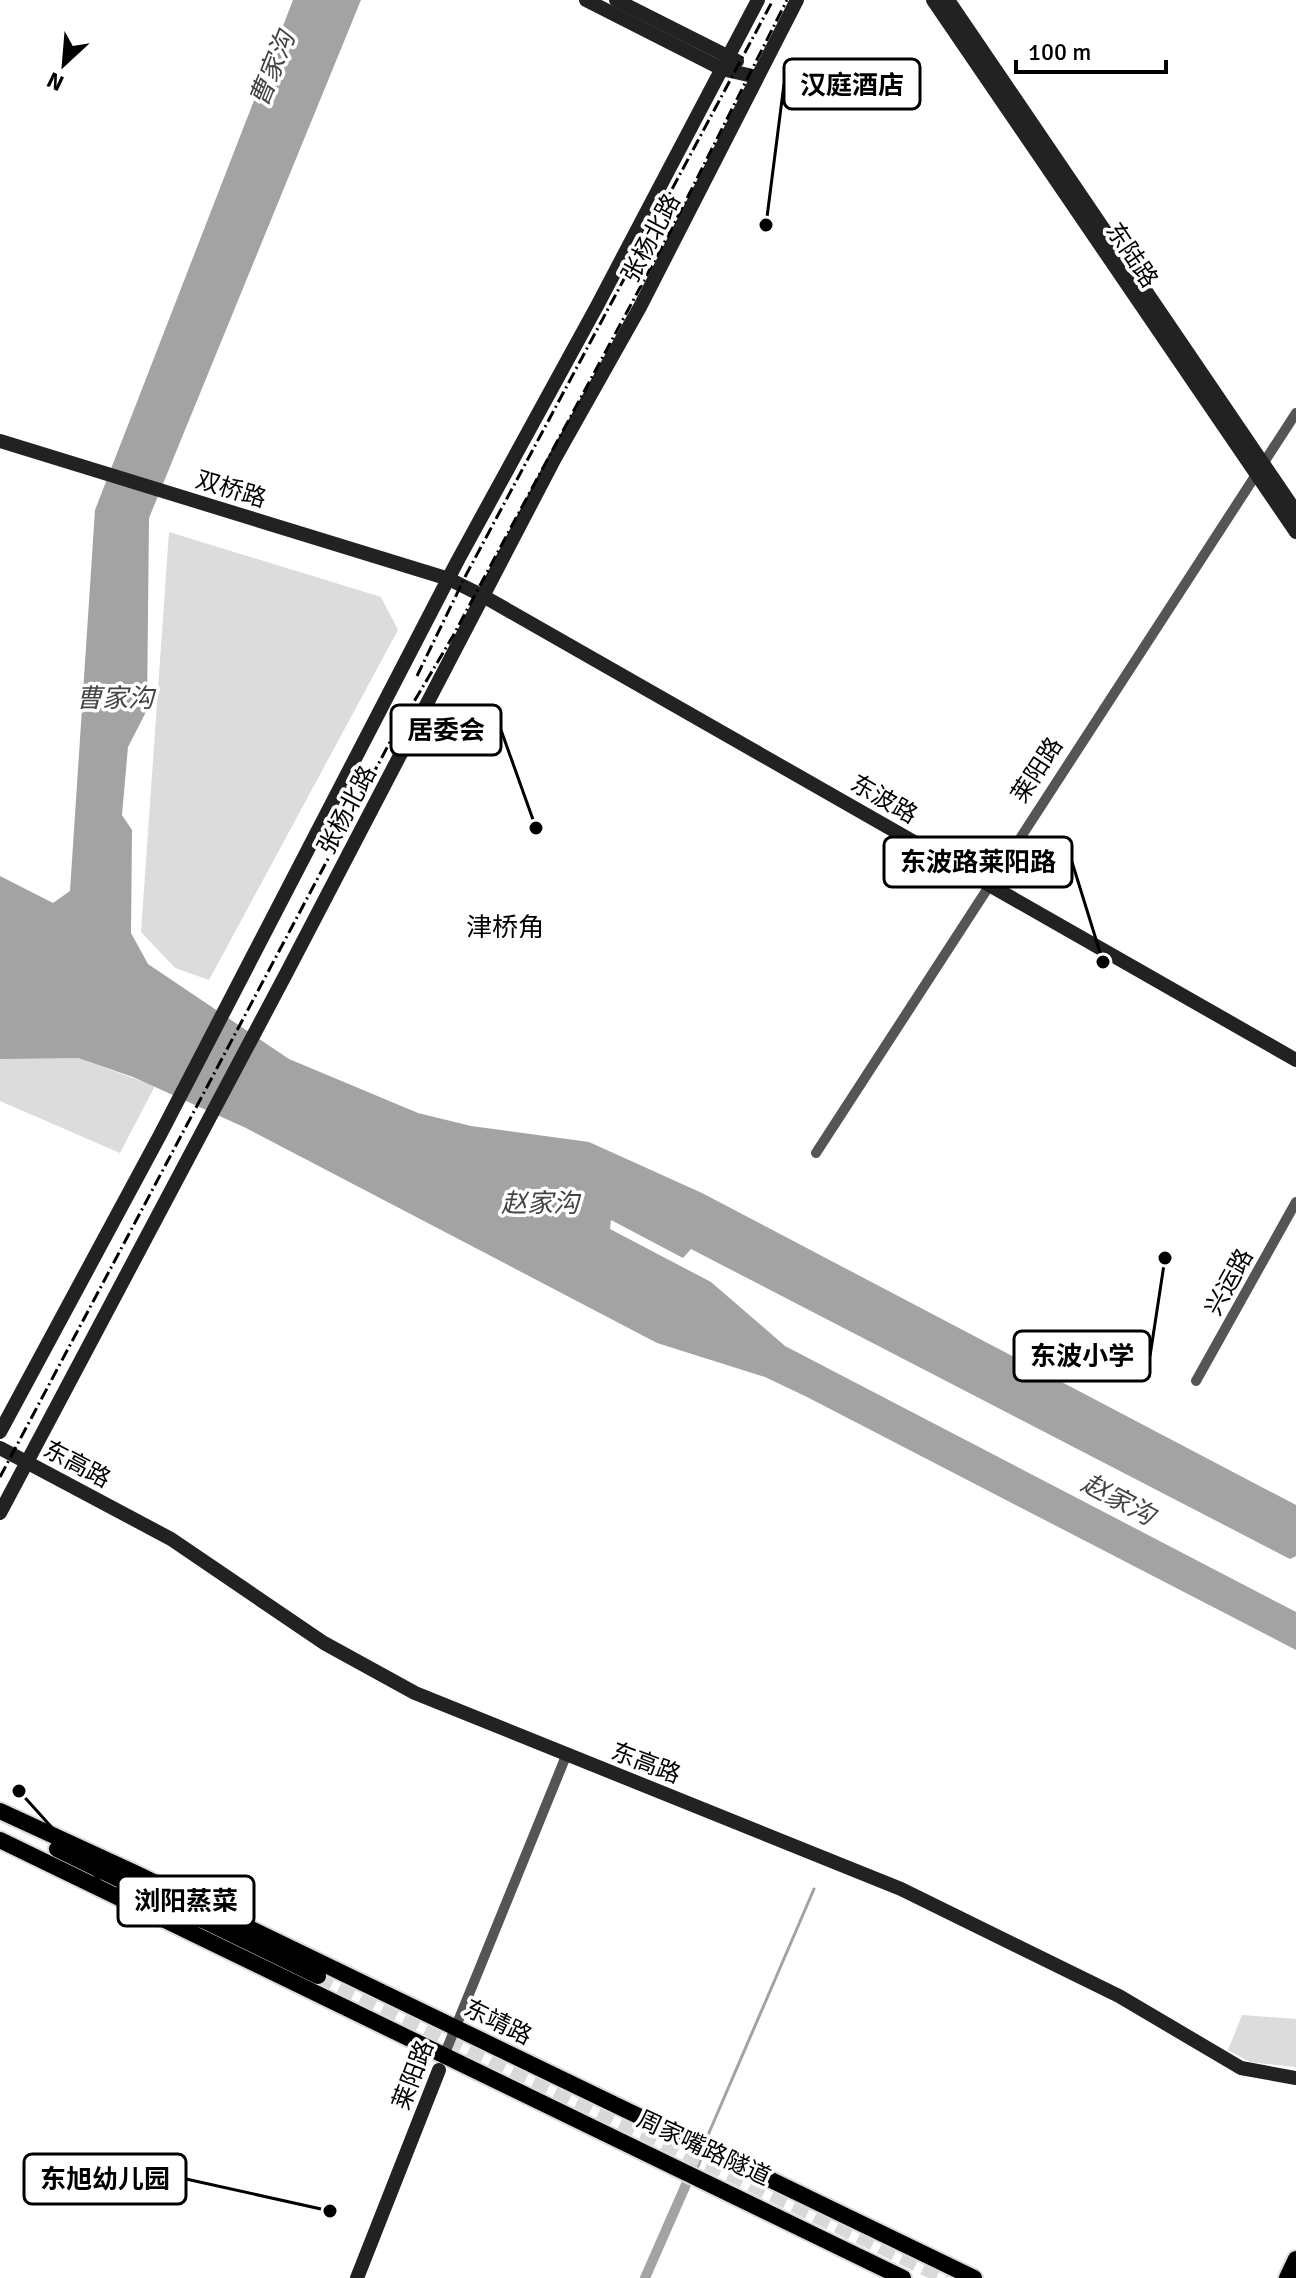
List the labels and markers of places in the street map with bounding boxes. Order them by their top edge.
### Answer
callout: 汉庭酒店 [784,59,920,109]
callout: 居委会 [391,705,501,755]
callout: 东波路莱阳路 [884,837,1072,887]
callout: 东波小学 [1014,1331,1150,1381]
callout: 浏阳蒸菜 [118,1876,254,1926]
callout: 东旭幼儿园 [24,2154,186,2204]

